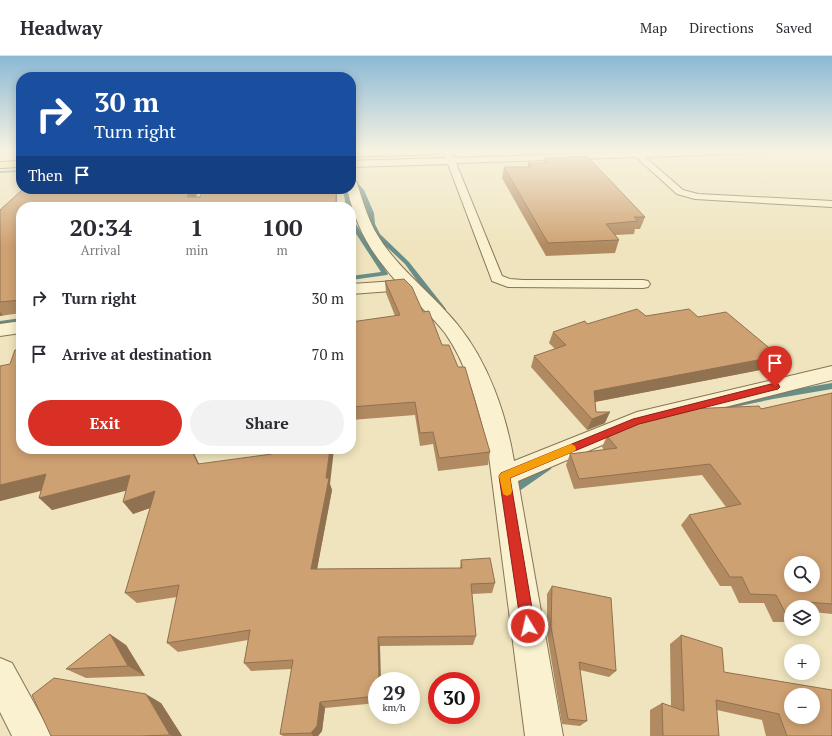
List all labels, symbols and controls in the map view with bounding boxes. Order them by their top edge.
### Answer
text: Headway [20,15,102,40]
text: Map [640,18,667,37]
text: Directions [689,18,754,37]
text: Saved [776,18,812,37]
text: 30 m [94,83,159,120]
icon: right [28,88,80,140]
text: Turn right [94,119,176,143]
icon: arrive [71,164,93,186]
text: Then [28,165,63,185]
text: 20:34 [69,211,132,243]
text: 1 [190,211,204,243]
text: 100 [262,211,302,243]
text: Arrival [81,241,121,259]
text: min [185,241,208,259]
text: m [277,241,288,259]
icon: right [28,287,50,309]
text: Turn right [62,288,137,308]
text: 30 m [311,288,344,308]
icon: arrive [28,343,50,365]
text: Arrive at destination [62,344,212,364]
text: 70 m [311,344,344,364]
pin [758,346,792,387]
icon: arrive [764,352,786,374]
button: Exit [28,400,182,446]
button: Share [190,400,344,446]
map controls [784,556,820,724]
button: search [784,556,820,592]
button: layers [784,600,820,636]
position arrow [507,605,549,647]
button: + [784,644,820,680]
speed limit sign: 30 [428,672,480,724]
text: 29 [383,679,405,706]
button: − [784,688,820,724]
text: km/h [382,701,406,714]

